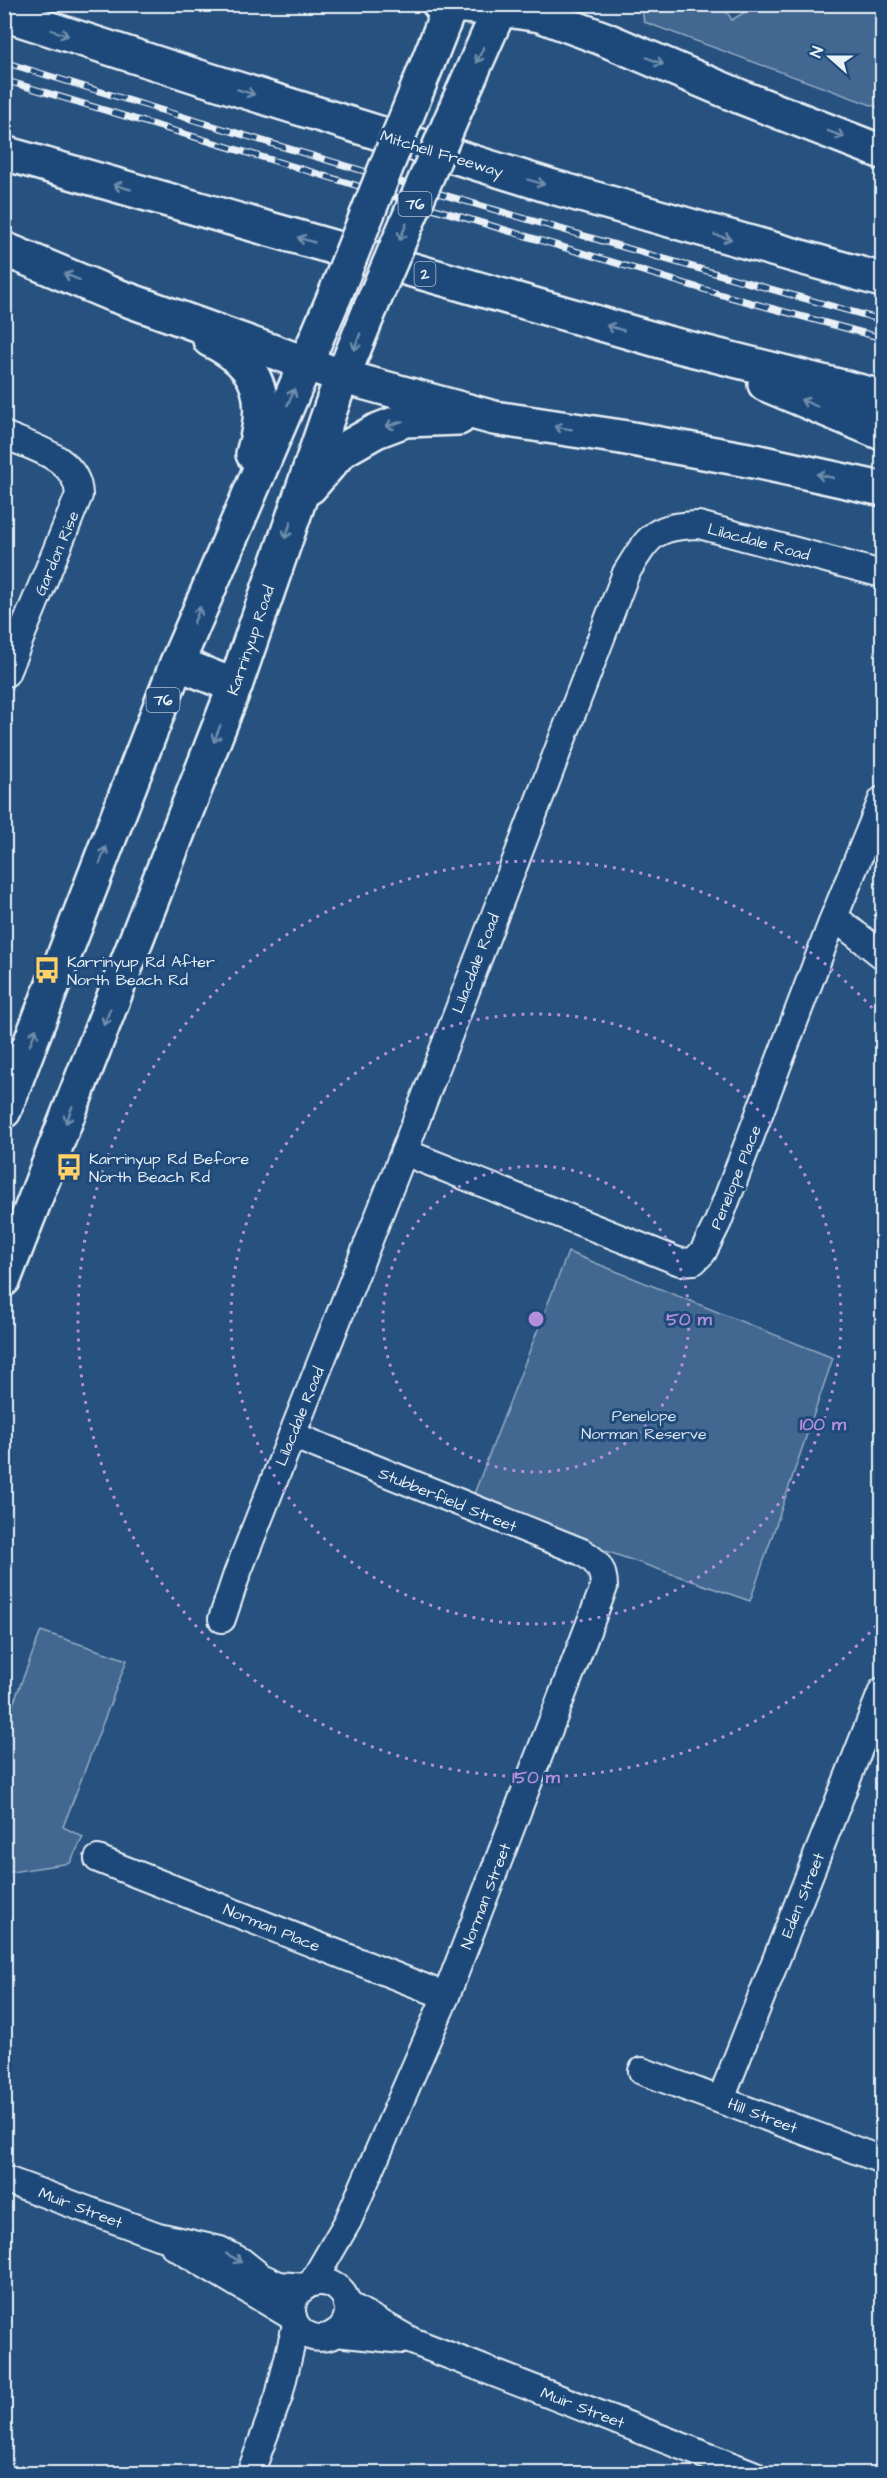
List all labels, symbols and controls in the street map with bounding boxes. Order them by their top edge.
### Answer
north arrow [800,27,860,87]
one-way arrow [50,28,69,39]
text: N [805,43,829,61]
one-way arrow [474,45,485,63]
one-way arrow [646,55,664,67]
one-way arrow [236,87,255,98]
street label: Mitchell Freeway [377,125,506,184]
one-way arrow [826,129,845,140]
one-way arrow [526,177,545,188]
one-way arrow [113,181,132,192]
road number: 76 [398,192,432,216]
one-way arrow [397,222,408,240]
one-way arrow [713,231,732,243]
one-way arrow [297,234,316,245]
road number: 2 [414,262,436,286]
one-way arrow [63,271,81,282]
one-way arrow [606,322,625,333]
one-way arrow [351,332,362,351]
one-way arrow [286,389,297,407]
one-way arrow [800,397,819,408]
one-way arrow [385,419,404,430]
one-way arrow [553,422,573,433]
one-way arrow [816,470,835,482]
street label: Gardon Rise [29,507,85,599]
street label: Lilacdale Road [705,518,812,566]
one-way arrow [282,520,293,539]
street label: Karrinyup Road [222,582,281,699]
one-way arrow [193,606,204,624]
road number: 76 [146,688,180,712]
one-way arrow [211,724,222,743]
one-way arrow [99,846,110,865]
street label: Lilacdale Road [447,910,505,1016]
place label: Karrinyup Rd After North Beach Rd [67,951,215,991]
bus stop icon: Karrinyup Rd After North Beach Rd [32,955,62,985]
one-way arrow [101,1008,112,1026]
one-way arrow [29,1029,40,1047]
one-way arrow [63,1105,74,1123]
street label: Penelope Place [705,1122,767,1233]
place label: Karrinyup Rd Before North Beach Rd [89,1148,250,1188]
bus stop icon: Karrinyup Rd Before North Beach Rd [54,1152,84,1182]
text: 50 m [666,1307,713,1332]
centre of rings [526,1309,546,1329]
street label: Lilacdale Road [270,1364,330,1469]
park label: Penelope Norman Reserve [581,1405,707,1445]
text: 100 m [800,1412,847,1437]
street label: Stubberfield Street [375,1462,521,1538]
text: 150 m [512,1765,561,1790]
street label: Norman Street [456,1840,517,1953]
street label: Eden Street [776,1849,830,1941]
street label: Norman Place [220,1899,324,1957]
street label: Hill Street [725,2093,801,2139]
street label: Muir Street [35,2182,126,2234]
one-way arrow [225,2252,242,2264]
street label: Muir Street [537,2382,628,2434]

